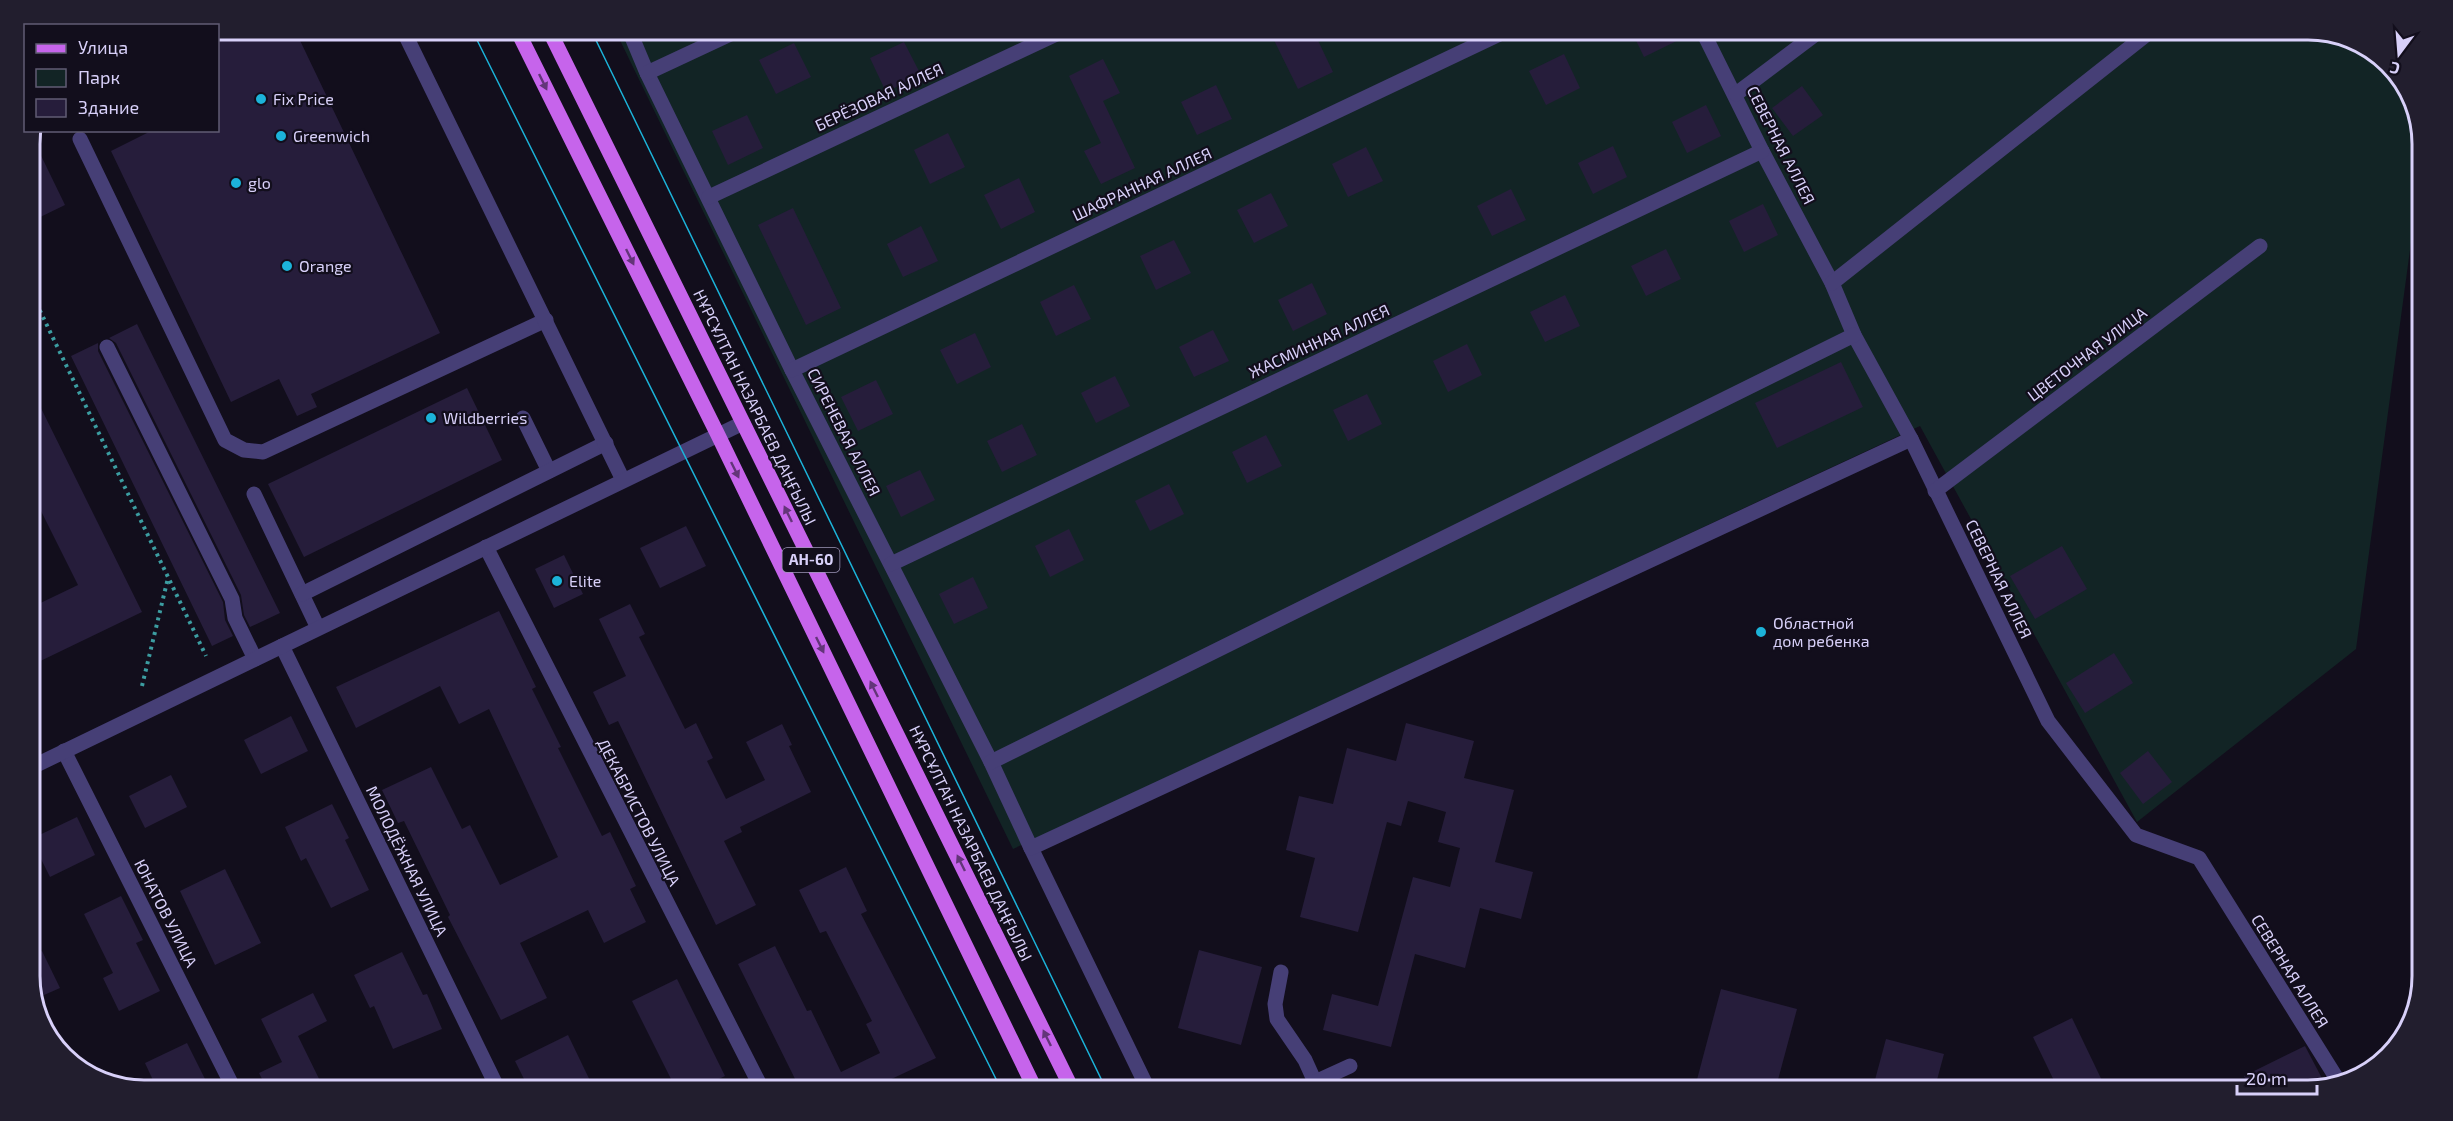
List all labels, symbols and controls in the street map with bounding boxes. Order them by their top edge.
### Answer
legend [24,24,219,132]
north arrow [2369,24,2429,84]
text: Улица [78,36,128,58]
text: С [2388,58,2402,79]
street label: БЕРЁЗОВАЯ АЛЛЕЯ [812,59,946,135]
text: Парк [78,66,120,88]
one-way arrow [539,74,548,91]
street label: СЕВЕРНАЯ АЛЛЕЯ [1743,83,1819,207]
place label: Fix Price [273,89,334,108]
marker: Fix Price [254,92,268,106]
text: Здание [78,96,139,118]
place label: Greenwich [293,126,370,145]
marker: Greenwich [274,129,288,143]
street label: ШАФРАННАЯ АЛЛЕЯ [1069,143,1215,224]
place label: glo [248,173,271,192]
marker: glo [229,176,243,190]
one-way arrow [625,249,634,266]
place label: Orange [299,256,352,275]
marker: Orange [280,259,294,273]
street label: НҰРСҰЛТАН НАЗАРБАЕВ ДАҢҒЫЛЫ [690,286,821,528]
street label: ЖАСМИННАЯ АЛЛЕЯ [1245,300,1392,381]
street label: ЦВЕТОЧНАЯ УЛИЦА [2023,303,2150,405]
street label: СИРЕНЕВАЯ АЛЛЕЯ [804,365,885,499]
place label: Wildberries [443,408,527,427]
marker: Wildberries [424,411,438,425]
one-way arrow [730,461,739,478]
one-way arrow [783,506,792,523]
street label: СЕВЕРНАЯ АЛЛЕЯ [1962,516,2036,641]
road number: АН-60 [782,548,840,572]
place label: Elite [569,571,601,590]
marker: Elite [550,574,564,588]
place label: Областной дом ребенка [1773,613,1870,650]
marker: Областной дом ребенка [1754,625,1768,639]
one-way arrow [815,637,824,654]
one-way arrow [870,680,879,697]
street label: НҰРСҰЛТАН НАЗАРБАЕВ ДАҢҒЫЛЫ [906,722,1037,964]
street label: ДЕКАБРИСТОВ УЛИЦА [594,735,685,889]
street label: МОЛОДЁЖНАЯ УЛИЦА [363,783,452,939]
one-way arrow [956,855,966,872]
street label: ЮНАТОВ УЛИЦА [131,856,202,970]
street label: СЕВЕРНАЯ АЛЛЕЯ [2248,911,2333,1031]
one-way arrow [1043,1030,1052,1047]
scale bar [2237,1058,2316,1096]
text: 20 m [2246,1067,2287,1089]

